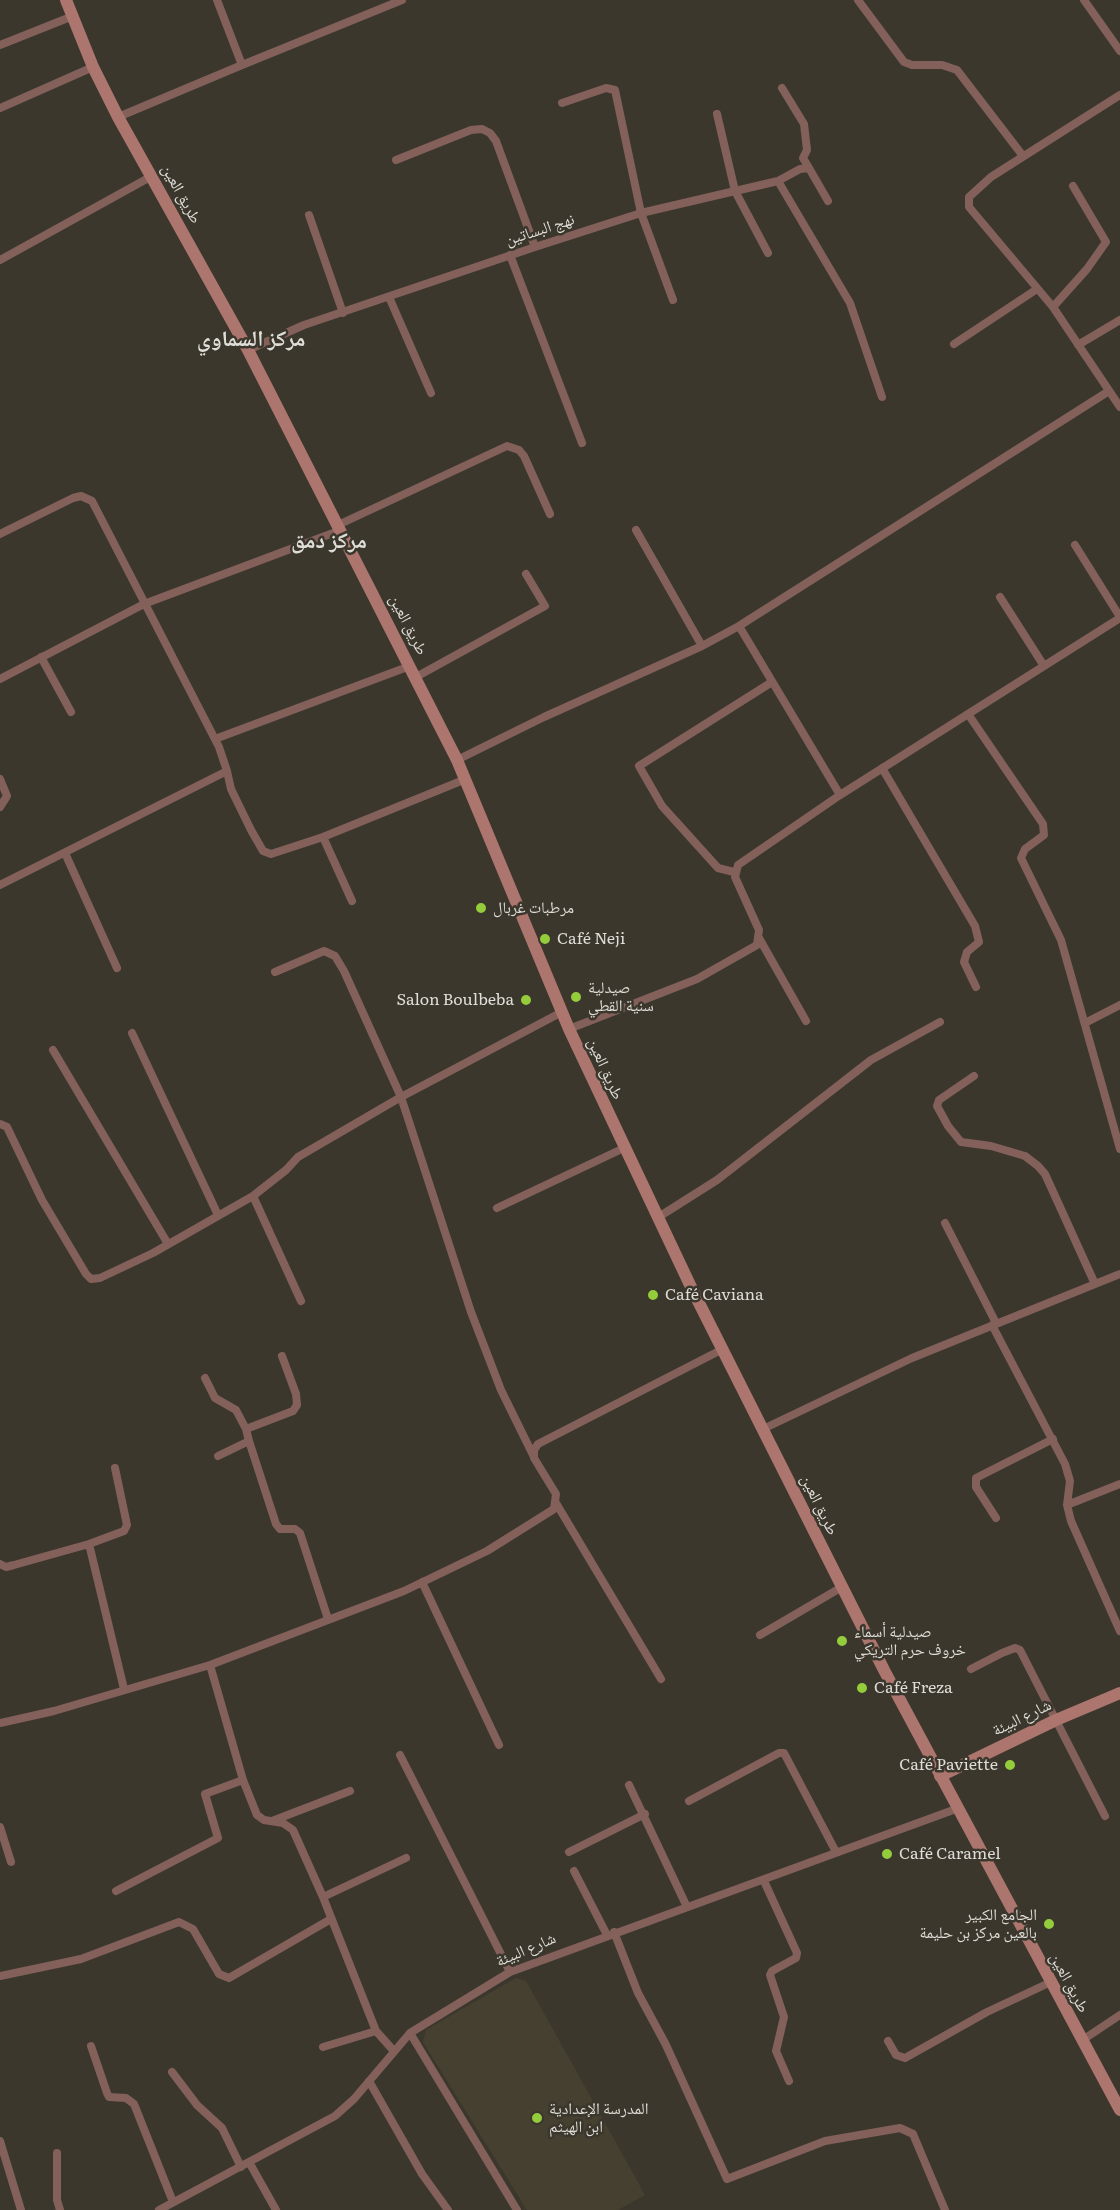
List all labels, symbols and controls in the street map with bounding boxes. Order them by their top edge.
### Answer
street label: طريق العين [157,161,205,227]
street label: نهج البساتين [503,210,577,250]
district label: مركز السماوي [197,327,305,353]
district label: مركز دمق [291,529,367,555]
street label: طريق العين [385,592,431,658]
place label: مرطبات غربال [493,898,574,918]
marker: مرطبات غربال [474,901,488,915]
place label: Café Neji [557,929,625,949]
marker: Café Neji [538,932,552,946]
place label: صيدلية سنية القطي [588,978,654,1016]
place label: Salon Boulbeba [397,990,514,1010]
marker: صيدلية سنية القطي [569,990,583,1004]
marker: Salon Boulbeba [519,993,533,1007]
street label: طريق العين [583,1035,627,1103]
place label: Café Caviana [665,1285,764,1305]
marker: Café Caviana [646,1288,660,1302]
street label: طريق العين [796,1472,842,1538]
place label: صيدلية أسماء خروف حرم التريكي [854,1622,966,1660]
marker: صيدلية أسماء خروف حرم التريكي [835,1634,849,1648]
place label: Café Freza [874,1678,953,1698]
marker: Café Freza [855,1681,869,1695]
street label: شارع البيئة [989,1696,1055,1740]
place label: Café Paviette [899,1755,998,1775]
marker: Café Paviette [1003,1758,1017,1772]
place label: Café Caramel [899,1844,1001,1864]
marker: Café Caramel [880,1847,894,1861]
place label: الجامع الكبير بالعين مركز بن حليمة [919,1905,1037,1943]
marker: الجامع الكبير بالعين مركز بن حليمة [1042,1917,1056,1931]
street label: شارع البيئة [493,1929,559,1971]
street label: طريق العين [1045,1950,1093,2016]
place label: المدرسة الإعدادية ابن الهيثم [549,2099,648,2137]
marker: المدرسة الإعدادية ابن الهيثم [530,2111,544,2125]

